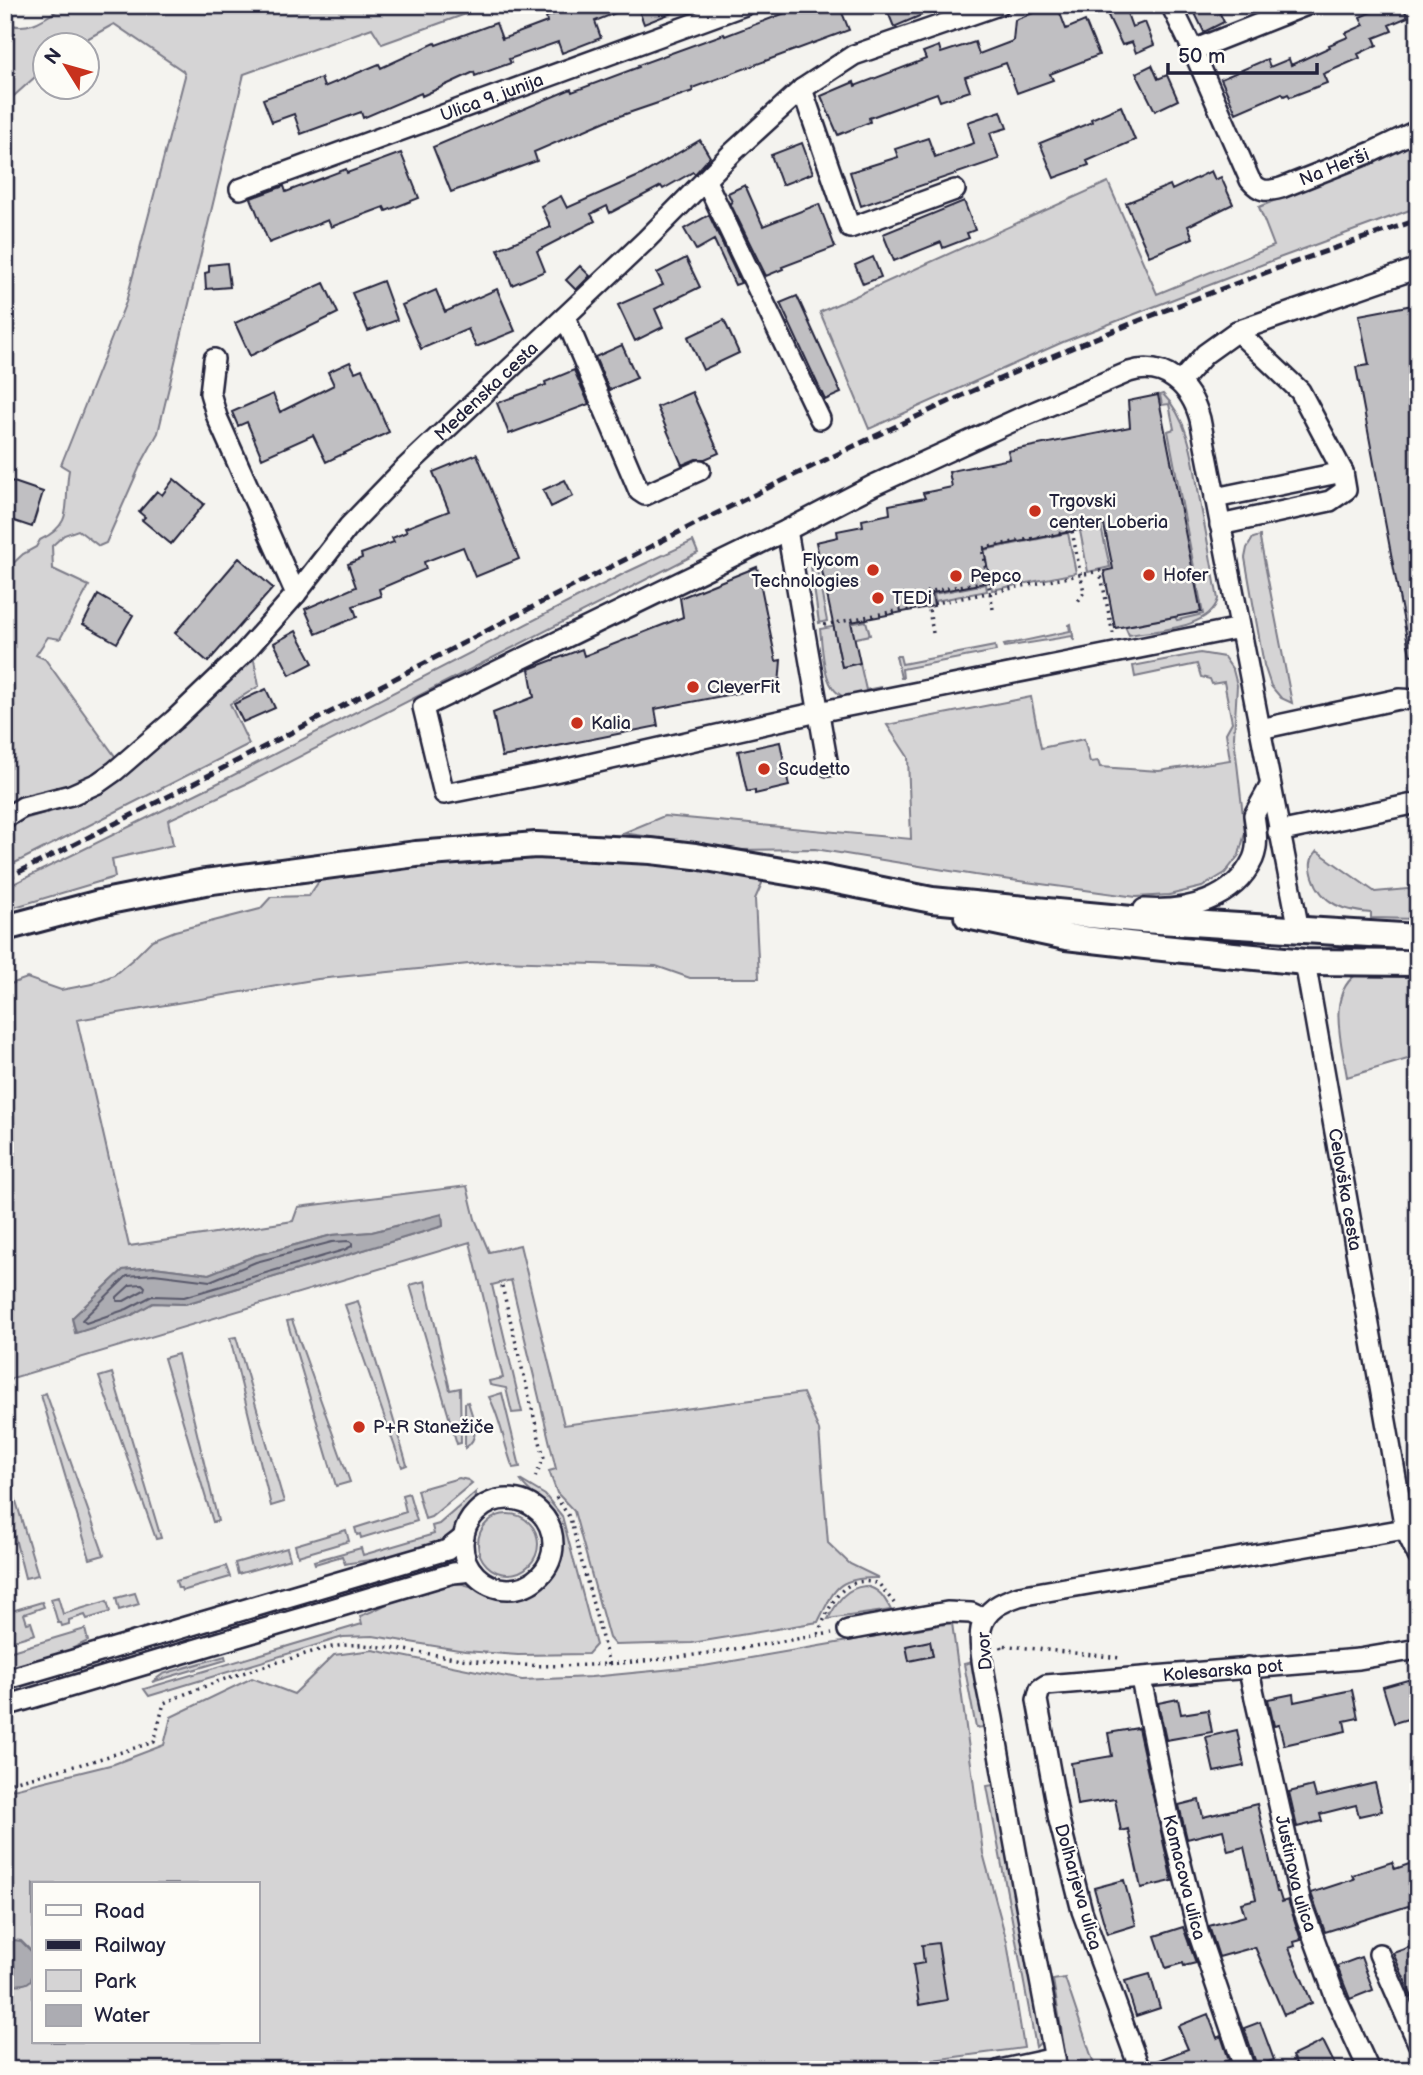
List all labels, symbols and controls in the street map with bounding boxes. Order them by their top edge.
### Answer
north arrow [32,32,102,102]
scale bar [1168,32,1316,76]
text: N [40,44,67,69]
text: 50 m [1178,44,1225,69]
street label: Ulica 9. junija [437,69,546,126]
street label: Na Herši [1296,144,1372,190]
street label: Medenska cesta [430,337,542,445]
place label: Trgovski center Loberia [1049,491,1168,533]
marker: Trgovski center Loberia [1027,503,1043,519]
place label: Flycom Technologies [751,550,859,592]
marker: Flycom Technologies [865,562,881,578]
place label: Hofer [1163,565,1209,586]
place label: Pepco [970,566,1022,587]
marker: Hofer [1141,567,1157,583]
marker: Pepco [948,568,964,584]
place label: TEDi [892,588,932,609]
marker: TEDi [870,590,886,606]
place label: CleverFit [707,677,781,698]
marker: CleverFit [685,679,701,695]
place label: Kalia [591,713,631,734]
marker: Kalia [569,715,585,731]
place label: Scudetto [778,759,850,780]
marker: Scudetto [756,761,772,777]
street label: Celovška cesta [1324,1127,1366,1252]
place label: P+R Stanežiče [373,1417,494,1438]
marker: P+R Stanežiče [351,1419,367,1435]
street label: Dvor [973,1631,997,1671]
street label: Kolesarska pot [1162,1655,1284,1686]
street label: Komacova ulica [1159,1813,1210,1943]
street label: Justinova ulica [1271,1813,1321,1935]
street label: Dolharjeva ulica [1050,1822,1106,1952]
legend [32,1882,259,2044]
text: Road [94,1899,145,1924]
text: Railway [94,1933,166,1958]
text: Park [94,1969,137,1994]
text: Water [94,2003,150,2028]

